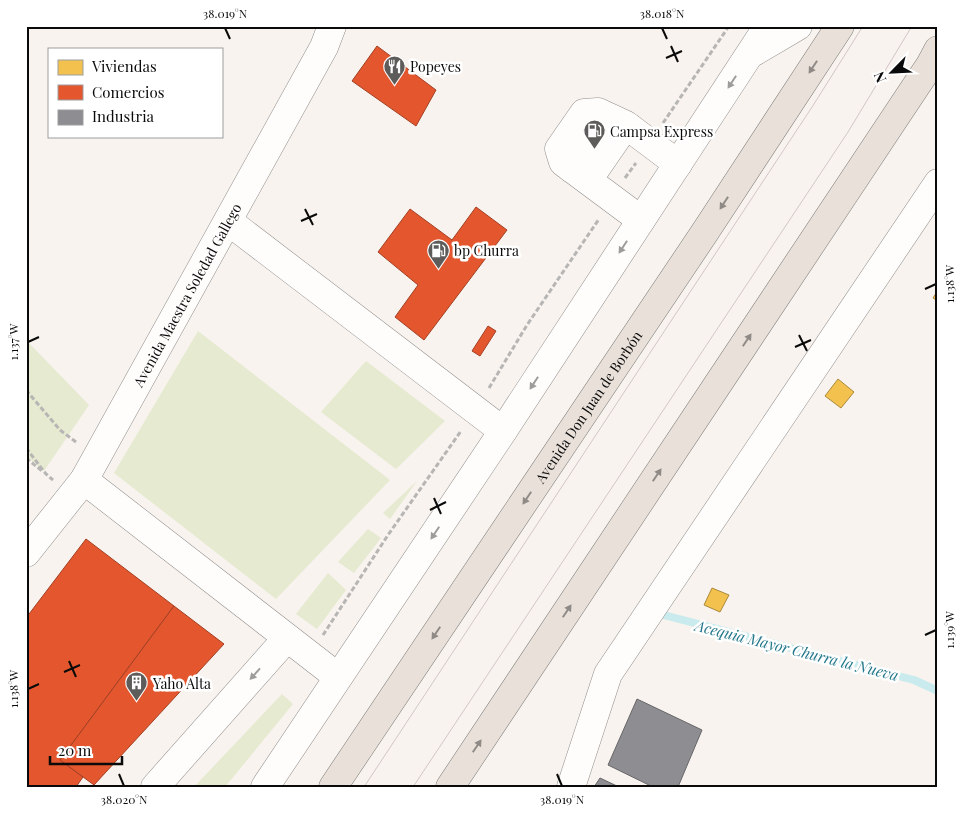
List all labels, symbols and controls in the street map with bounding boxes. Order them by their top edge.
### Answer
text: 38.019°N [203,5,248,21]
text: 38.018°N [639,5,685,21]
legend [48,48,222,138]
north arrow [866,48,916,98]
restaurant icon: Popeyes [382,54,406,85]
text: Viviendas [91,56,157,76]
place label: Popeyes [410,57,461,76]
one-way arrow [808,60,818,74]
text: N [869,69,890,86]
one-way arrow [727,75,736,88]
text: Comercios [92,82,164,102]
text: Industria [92,106,155,126]
fuel station icon: Campsa Express [582,119,606,150]
place label: Campsa Express [610,122,713,141]
one-way arrow [719,196,729,210]
street label: Avenida Maestra Soledad Gallego [128,199,245,391]
fuel station icon: bp Churra [426,238,450,269]
one-way arrow [618,240,628,253]
place label: bp Churra [454,241,519,260]
text: 1.138°W [941,265,957,303]
text: 1.137°W [5,323,21,360]
street label: Avenida Don Juan de Borbón [530,326,646,487]
one-way arrow [742,333,752,347]
one-way arrow [529,376,539,389]
one-way arrow [652,469,662,482]
one-way arrow [522,491,532,505]
one-way arrow [430,526,440,539]
one-way arrow [562,604,572,617]
text: 1.139°W [941,611,957,649]
water label: Acequia Mayor Churra la Nueva [691,615,901,685]
one-way arrow [431,626,441,640]
one-way arrow [249,668,261,680]
text: 1.138°W [5,670,21,708]
building icon: Yaho Alta [125,671,149,702]
place label: Yaho Alta [152,674,211,693]
scale bar [50,733,122,765]
one-way arrow [472,739,482,753]
text: 20 m [58,740,92,760]
text: 38.020°N [101,791,148,807]
text: 38.019°N [540,791,585,807]

